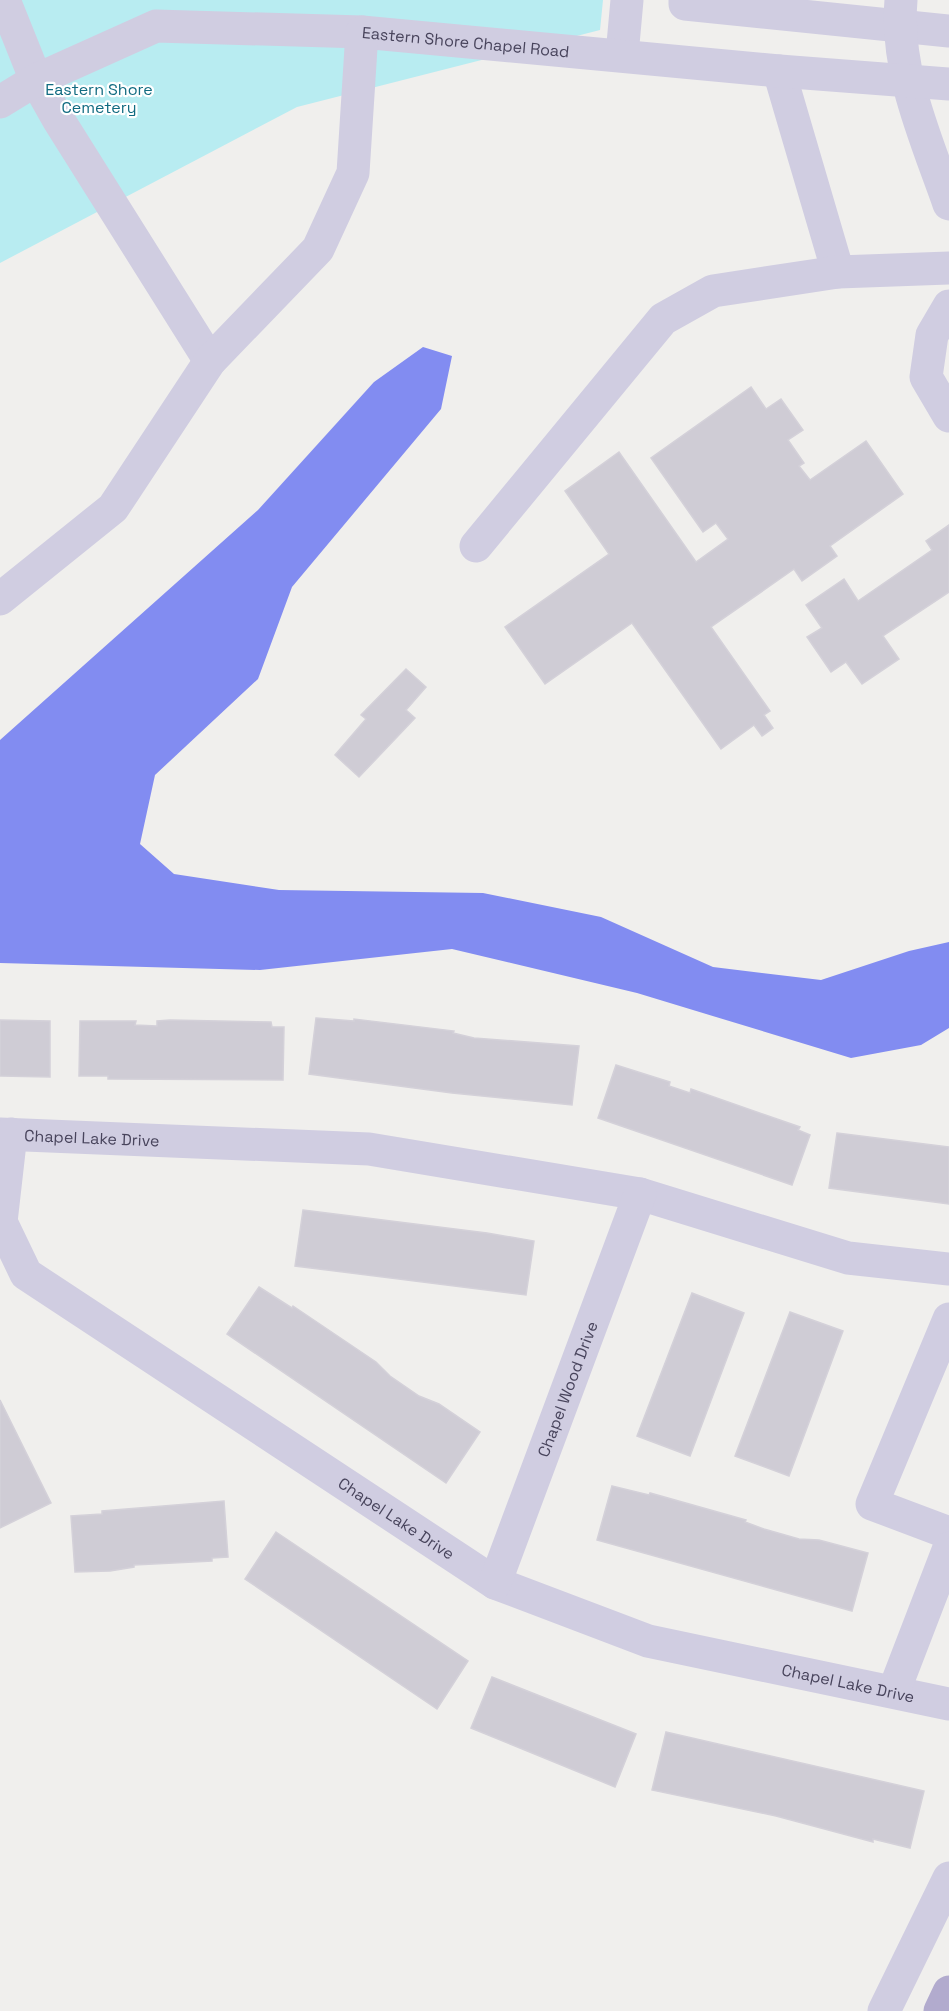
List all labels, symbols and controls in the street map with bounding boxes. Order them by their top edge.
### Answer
street label: Eastern Shore Chapel Road [361,22,570,62]
park label: Eastern Shore Cemetery [45,79,153,118]
street label: Chapel Lake Drive [24,1125,160,1151]
street label: Chapel Wood Drive [533,1318,603,1460]
street label: Chapel Lake Drive [334,1473,459,1565]
street label: Chapel Lake Drive [780,1659,916,1708]

